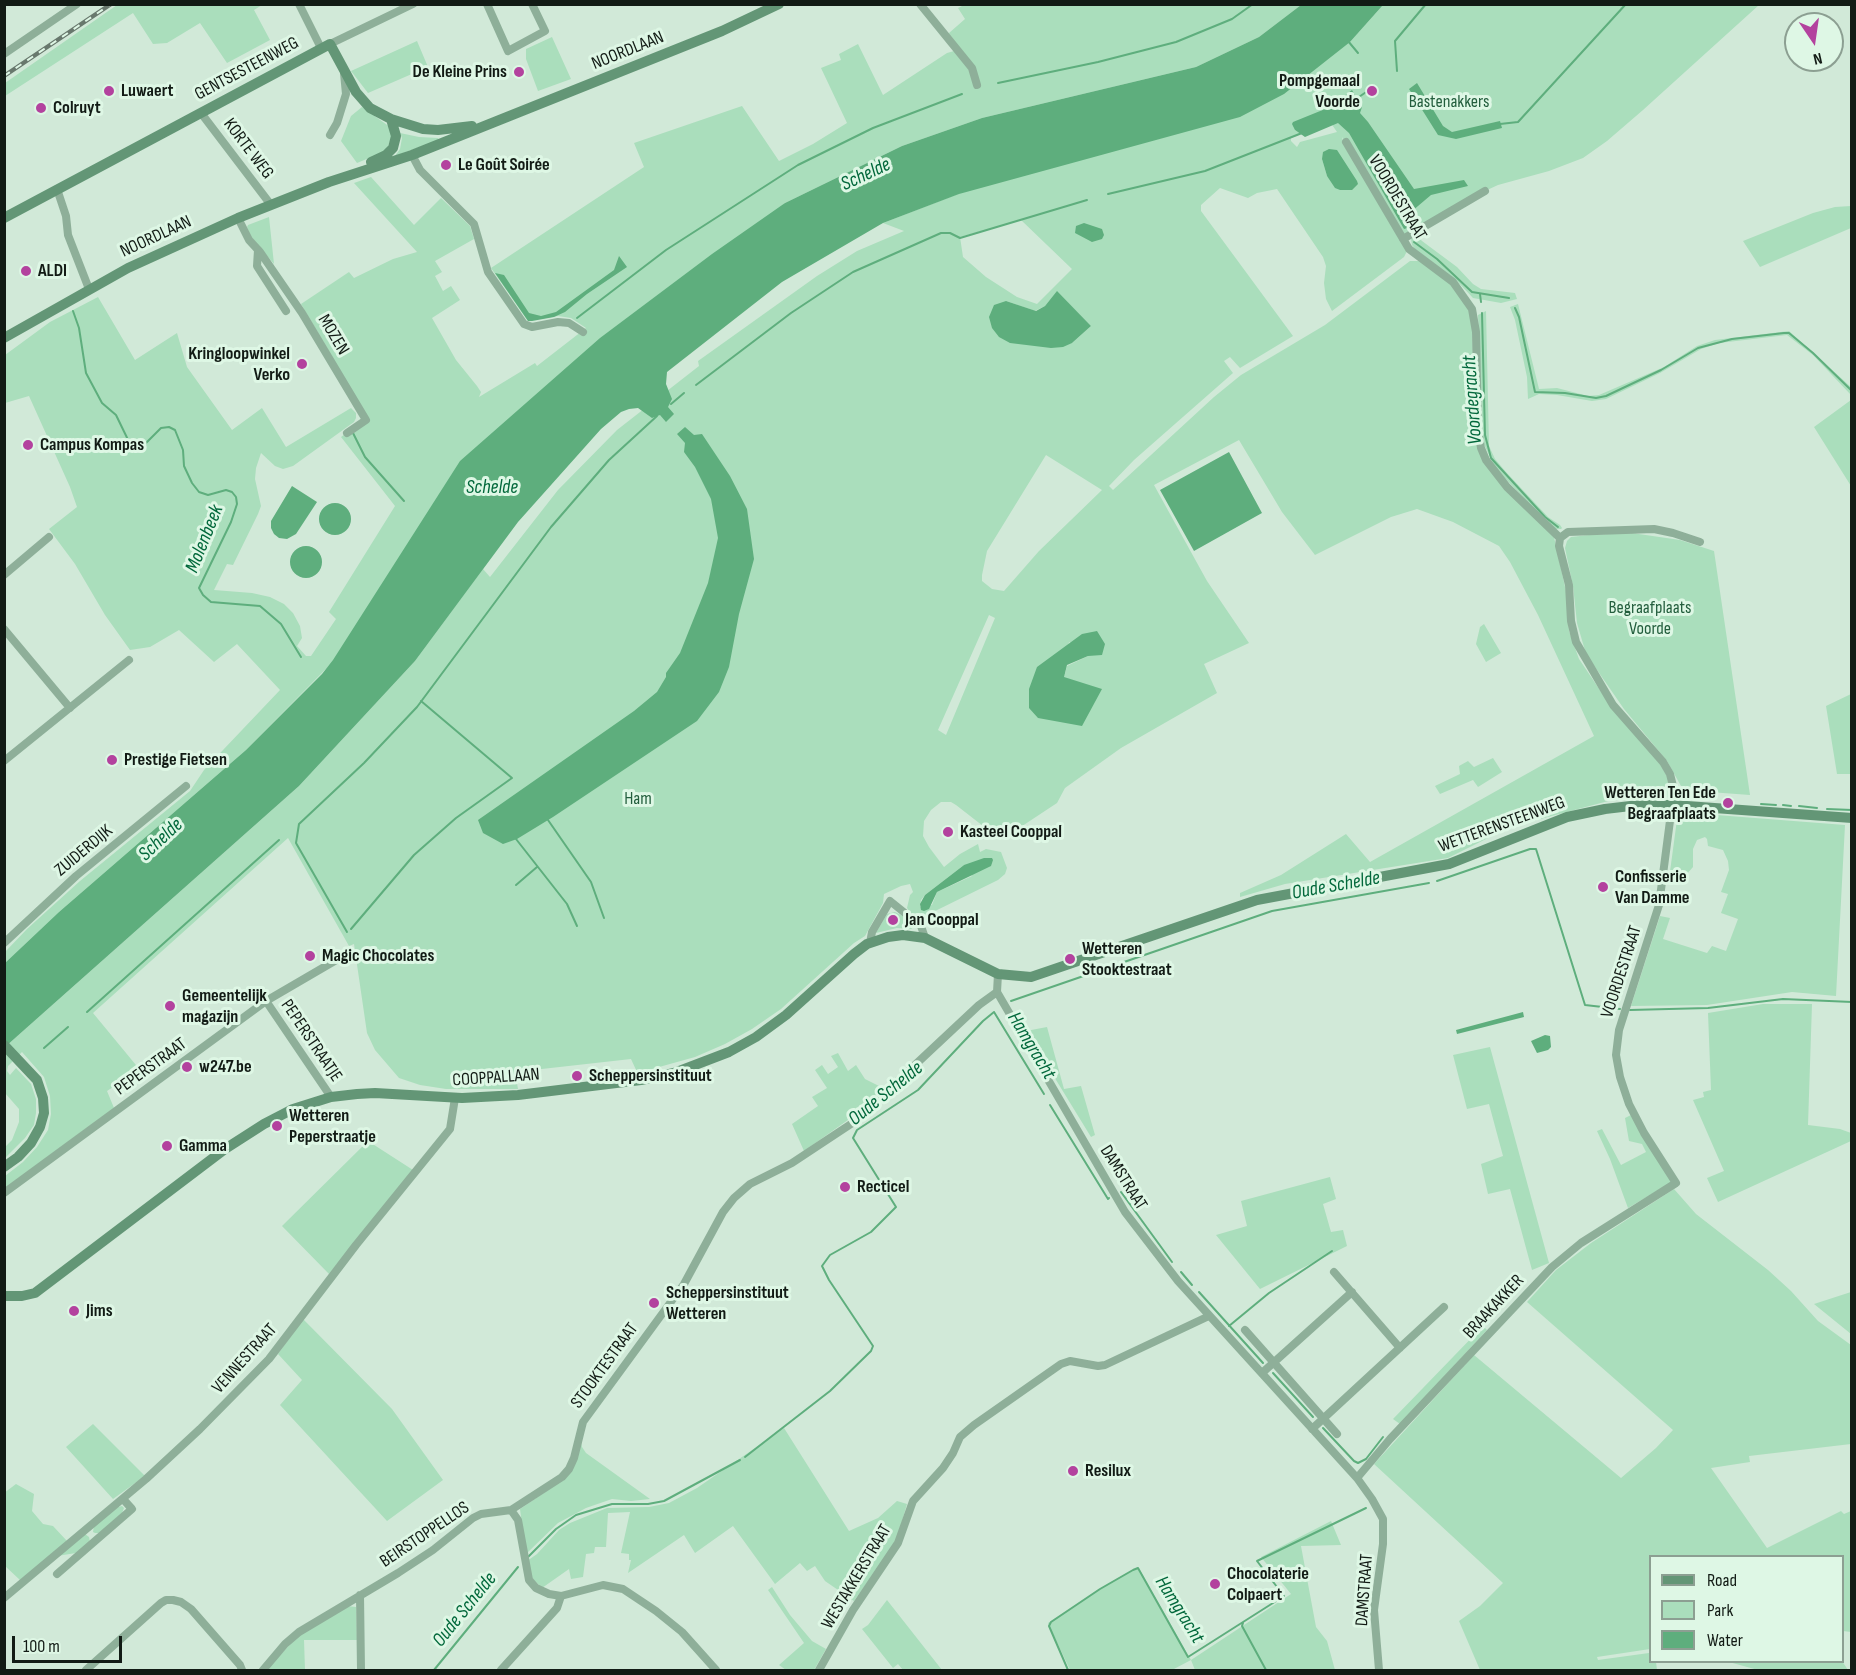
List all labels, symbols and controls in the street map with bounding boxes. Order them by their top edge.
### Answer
north arrow [1784,12,1844,72]
street label: NOORDLAAN [589,27,667,75]
street label: GENTSESTEENWEG [191,33,303,105]
text: N [1811,48,1824,68]
place label: De Kleine Prins [413,61,507,83]
marker: De Kleine Prins [512,65,526,79]
place label: Pompgemaal Voorde [1279,70,1360,112]
place label: Luwaert [121,80,173,102]
marker: Luwaert [102,84,116,98]
marker: Pompgemaal Voorde [1365,84,1379,98]
park label: Bastenakkers [1409,91,1489,113]
place label: Colruyt [53,97,101,119]
marker: Colruyt [34,101,48,115]
street label: KORTE WEG [218,114,278,184]
street label: VOORDESTRAAT [1363,151,1431,245]
water label: Schelde [837,153,895,197]
place label: Le Goût Soirée [458,154,550,176]
marker: Le Goût Soirée [439,158,453,172]
street label: NOORDLAAN [117,211,195,263]
place label: ALDI [38,260,67,282]
marker: ALDI [19,264,33,278]
street label: MOZEN [313,311,353,359]
place label: Kringloopwinkel Verko [188,343,290,386]
water label: Voordegracht [1458,354,1488,446]
marker: Kringloopwinkel Verko [295,357,309,371]
place label: Campus Kompas [40,434,144,456]
marker: Campus Kompas [21,438,35,452]
water label: Schelde [466,476,518,500]
water label: Molenbeek [181,502,229,576]
park label: Begraafplaats Voorde [1609,597,1691,640]
place label: Prestige Fietsen [124,749,227,771]
marker: Prestige Fietsen [105,753,119,767]
place label: Wetteren Ten Ede Begraafplaats [1604,782,1716,824]
park label: Ham [624,788,652,810]
street label: WETTERENSTEENWEG [1436,792,1568,858]
marker: Wetteren Ten Ede Begraafplaats [1721,796,1735,810]
water label: Schelde [134,813,188,867]
street label: ZUIDERDIJK [51,821,117,881]
place label: Kasteel Cooppal [960,821,1062,843]
marker: Kasteel Cooppal [941,825,955,839]
water label: Oude Schelde [1290,866,1382,906]
place label: Confisserie Van Damme [1615,866,1690,908]
marker: Confisserie Van Damme [1596,880,1610,894]
place label: Jan Cooppal [905,909,979,931]
marker: Jan Cooppal [886,913,900,927]
street label: VOORDESTRAAT [1597,923,1647,1021]
place label: Wetteren Stooktestraat [1082,938,1172,980]
place label: Magic Chocolates [322,945,434,967]
marker: Magic Chocolates [303,949,317,963]
marker: Wetteren Stooktestraat [1063,952,1077,966]
place label: Gemeentelijk magazijn [182,985,267,1028]
street label: PEPERSTRAATJE [276,996,346,1086]
marker: Gemeentelijk magazijn [163,999,177,1013]
water label: Hamgracht [1002,1008,1060,1084]
street label: PEPERSTRAAT [111,1034,191,1100]
place label: w247.be [199,1056,252,1078]
water label: Oude Schelde [844,1057,928,1131]
marker: w247.be [180,1060,194,1074]
street label: COOPPALLAAN [452,1064,540,1092]
place label: Scheppersinstituut [589,1065,712,1087]
marker: Scheppersinstituut [570,1069,584,1083]
place label: Wetteren Peperstraatje [289,1105,376,1148]
marker: Wetteren Peperstraatje [270,1119,284,1133]
place label: Gamma [179,1135,227,1157]
marker: Gamma [160,1139,174,1153]
street label: DAMSTRAAT [1095,1142,1151,1214]
place label: Recticel [857,1176,909,1198]
marker: Recticel [838,1180,852,1194]
street label: BRAAKAKKER [1459,1271,1529,1343]
place label: Scheppersinstituut Wetteren [666,1282,789,1324]
marker: Scheppersinstituut Wetteren [647,1296,661,1310]
place label: Jims [86,1300,113,1322]
marker: Jims [67,1304,81,1318]
street label: STOOKTESTRAAT [567,1319,643,1413]
street label: VENNESTRAAT [208,1320,282,1398]
place label: Resilux [1085,1460,1131,1482]
marker: Resilux [1066,1464,1080,1478]
street label: BEIRSTOPPELLOS [376,1497,474,1573]
street label: WESTAKKERSTRAAT [817,1521,897,1633]
street label: DAMSTRAAT [1352,1553,1378,1627]
legend [1649,1555,1844,1663]
place label: Chocolaterie Colpaert [1227,1563,1309,1606]
water label: Oude Schelde [428,1568,502,1652]
text: Road [1707,1570,1737,1591]
water label: Hamgracht [1149,1572,1209,1648]
marker: Chocolaterie Colpaert [1208,1577,1222,1591]
text: Park [1707,1600,1733,1621]
scale bar [15,1624,124,1662]
text: Water [1707,1630,1743,1651]
text: 100 m [23,1636,60,1657]

